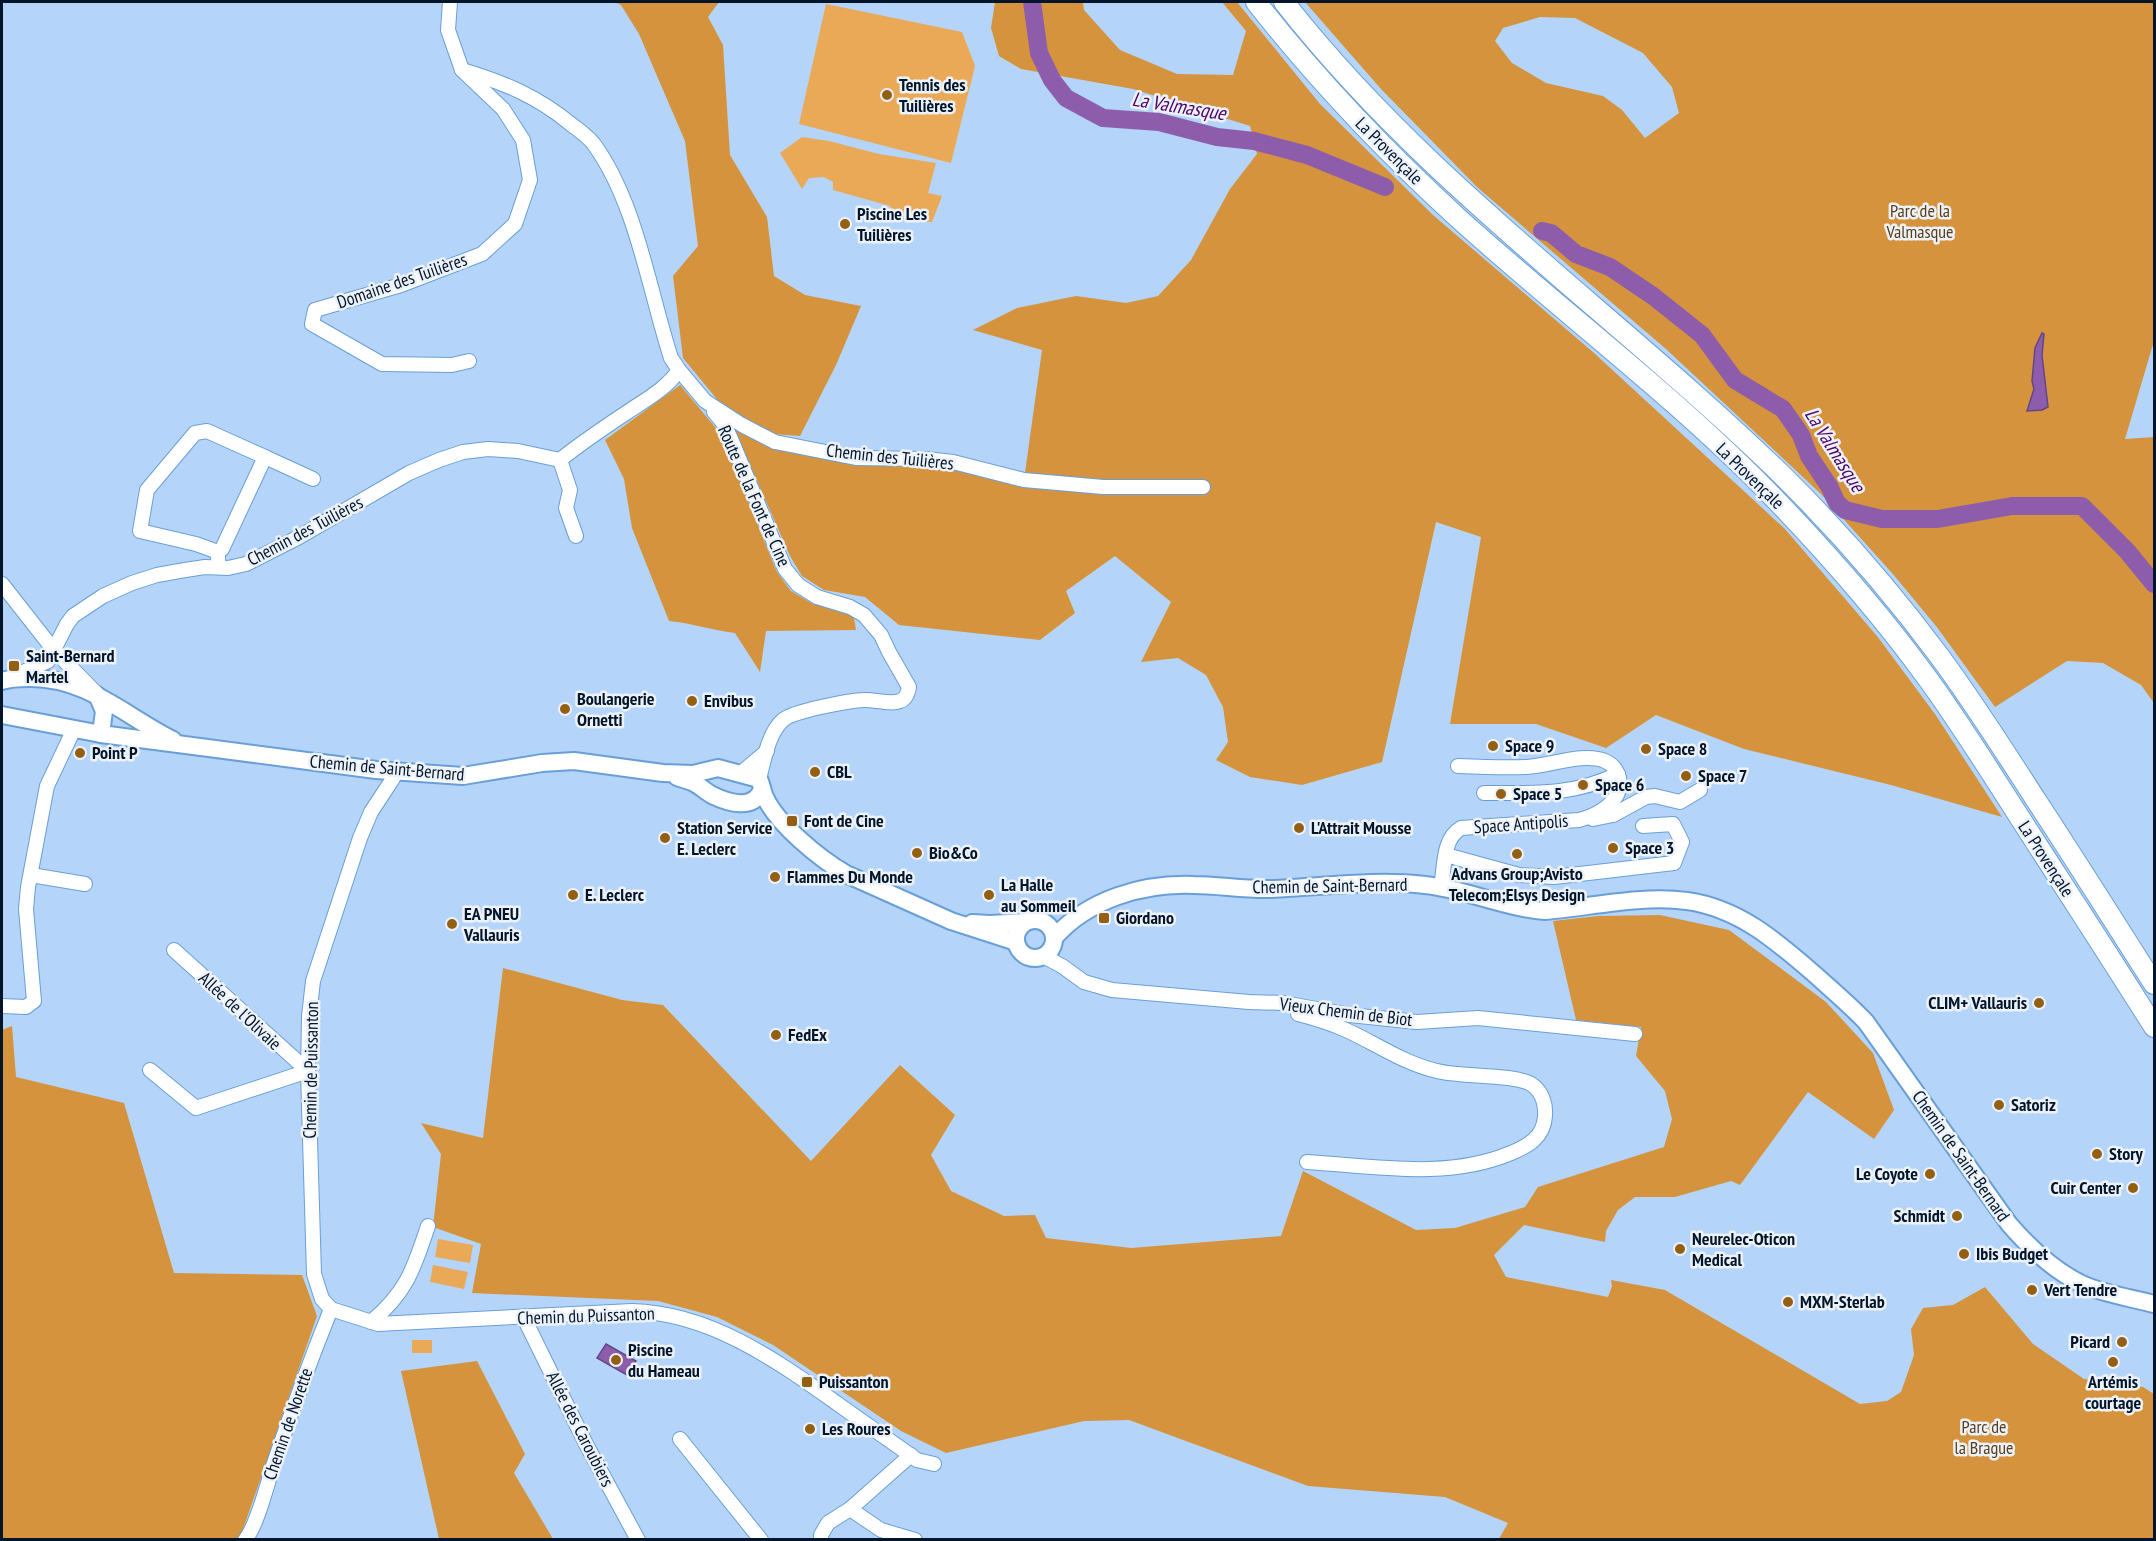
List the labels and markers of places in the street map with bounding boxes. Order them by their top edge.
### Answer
place label: Tennis des Tuilières [899,73,966,117]
marker: Tennis des Tuilières [880,88,894,102]
place label: Piscine Les Tuilières [857,202,927,246]
marker: Piscine Les Tuilières [838,217,852,231]
place label: Saint-Bernard Martel [26,644,115,688]
marker: Saint-Bernard Martel [7,659,21,673]
place label: Boulangerie Ornetti [577,687,655,731]
place label: Envibus [704,689,753,712]
marker: Envibus [685,694,699,708]
marker: Boulangerie Ornetti [558,702,572,716]
place label: Space 9 [1505,734,1554,757]
place label: Space 8 [1658,737,1707,760]
marker: Space 9 [1486,739,1500,753]
place label: Point P [92,741,138,764]
marker: Space 8 [1639,742,1653,756]
marker: Point P [73,746,87,760]
place label: CBL [827,760,852,783]
place label: Space 7 [1698,764,1747,787]
marker: CBL [808,765,822,779]
marker: Space 7 [1679,769,1693,783]
place label: Space 6 [1595,773,1644,796]
marker: Space 6 [1576,778,1590,792]
place label: Space 5 [1513,782,1562,805]
marker: Space 5 [1494,787,1508,801]
place label: Font de Cine [804,809,884,832]
marker: Font de Cine [785,814,799,828]
place label: Station Service E. Leclerc [677,816,773,860]
place label: L'Attrait Mousse [1311,816,1412,839]
marker: L'Attrait Mousse [1292,821,1306,835]
marker: Station Service E. Leclerc [658,831,672,845]
place label: Space 3 [1625,836,1674,859]
place label: Bio&Co [929,841,978,864]
marker: Space 3 [1606,841,1620,855]
marker: Bio&Co [910,846,924,860]
marker: Advans Group;Avisto Telecom;Elsys Design [1510,847,1524,861]
place label: Advans Group;Avisto Telecom;Elsys Design [1449,862,1585,906]
place label: Flammes Du Monde [787,865,913,888]
marker: Flammes Du Monde [768,870,782,884]
place label: La Halle au Sommeil [1001,873,1077,917]
place label: E. Leclerc [585,883,645,906]
marker: E. Leclerc [566,888,580,902]
marker: La Halle au Sommeil [982,888,996,902]
place label: EA PNEU Vallauris [463,902,519,946]
place label: Giordano [1116,906,1174,929]
marker: Giordano [1097,911,1111,925]
marker: EA PNEU Vallauris [445,917,459,931]
place label: CLIM+ Vallauris [1928,991,2027,1014]
marker: CLIM+ Vallauris [2032,996,2046,1010]
place label: FedEx [788,1023,827,1046]
marker: FedEx [769,1028,783,1042]
place label: Satoriz [2011,1093,2056,1116]
marker: Satoriz [1992,1098,2006,1112]
place label: Story [2109,1142,2143,1165]
marker: Story [2090,1147,2104,1161]
place label: Le Coyote [1856,1162,1918,1185]
marker: Le Coyote [1923,1167,1937,1181]
place label: Cuir Center [2050,1176,2122,1199]
marker: Cuir Center [2126,1181,2140,1195]
place label: Schmidt [1893,1204,1946,1227]
marker: Schmidt [1950,1209,1964,1223]
place label: Neurelec-Oticon Medical [1692,1227,1795,1271]
marker: Neurelec-Oticon Medical [1673,1242,1687,1256]
place label: Ibis Budget [1976,1242,2049,1265]
marker: Ibis Budget [1957,1247,1971,1261]
place label: Vert Tendre [2043,1278,2117,1301]
marker: Vert Tendre [2025,1283,2039,1297]
place label: MXM-Sterlab [1800,1290,1885,1313]
marker: MXM-Sterlab [1781,1295,1795,1309]
place label: Picard [2070,1330,2110,1353]
marker: Picard [2115,1335,2129,1349]
place label: Piscine du Hameau [628,1338,700,1382]
marker: Piscine du Hameau [609,1353,623,1367]
marker: Artémis courtage [2106,1355,2120,1369]
place label: Puissanton [819,1370,889,1393]
place label: Artémis courtage [2085,1370,2141,1414]
marker: Puissanton [800,1375,814,1389]
place label: Les Roures [822,1417,891,1440]
marker: Les Roures [803,1422,817,1436]

